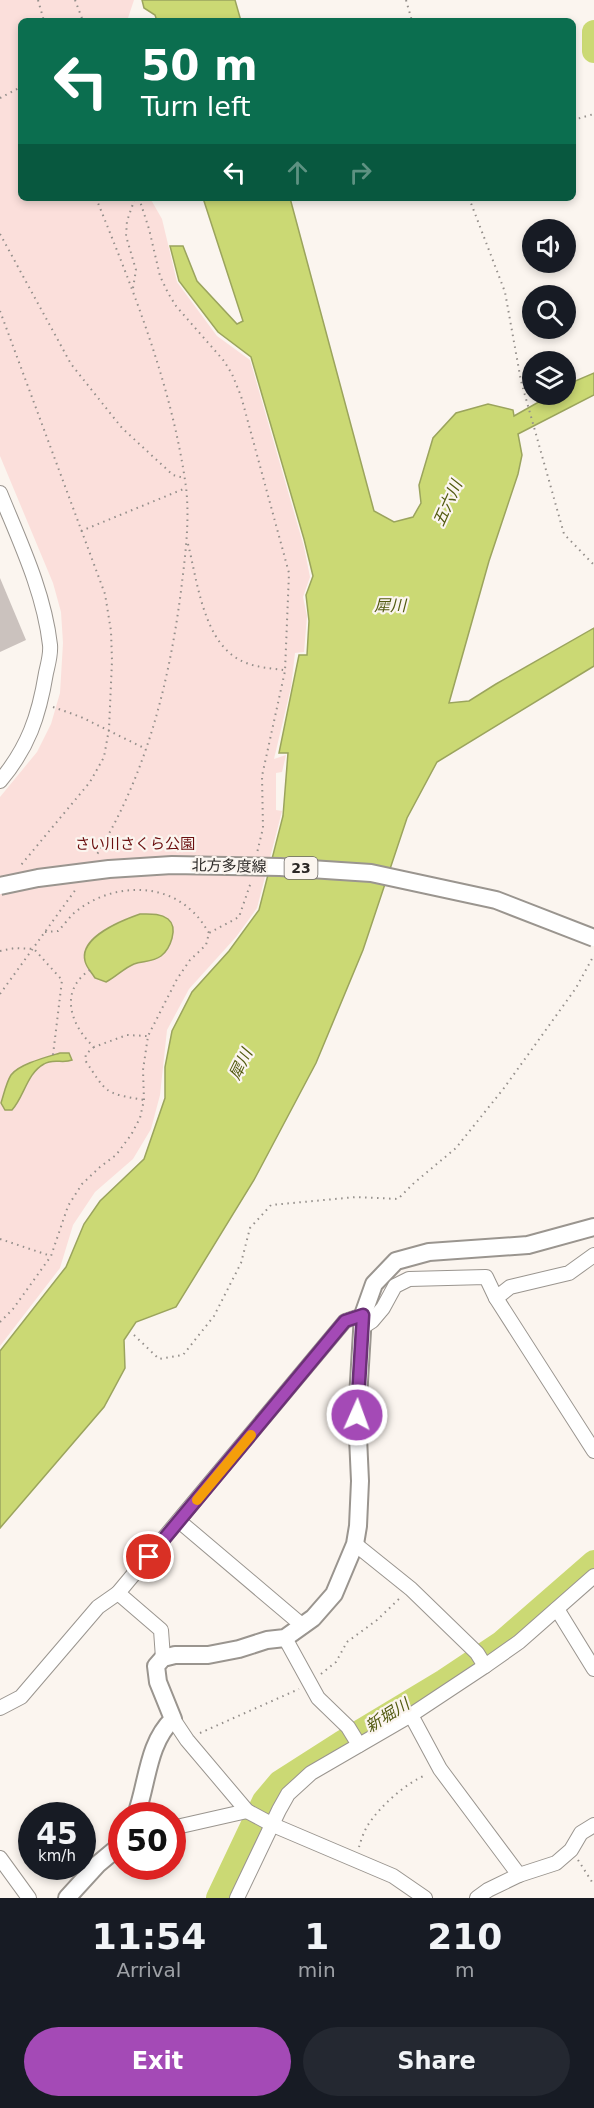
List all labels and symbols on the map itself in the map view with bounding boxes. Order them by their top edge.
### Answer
water label: 五六川 [429,476,467,529]
water label: 犀川 [374,596,408,615]
park label: さい川さくら公園 [75,835,195,853]
street label: 北方多度線 [191,856,267,876]
road number: 23 [284,857,318,879]
water label: 犀川 [225,1044,257,1083]
position arrow [325,1383,389,1447]
pin [123,1531,174,1582]
water label: 新堀川 [362,1694,414,1736]
speed limit sign: 50 [108,1802,186,1880]

